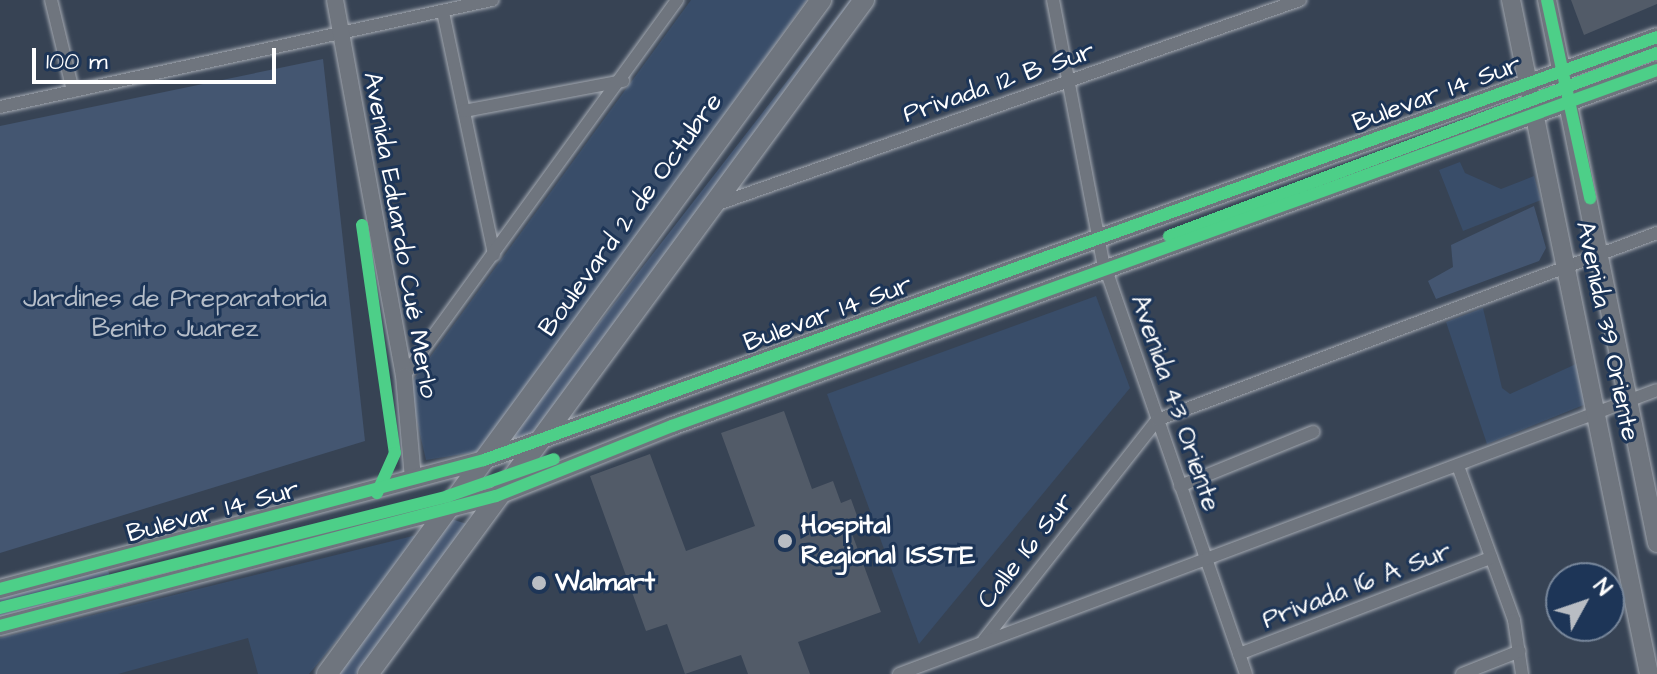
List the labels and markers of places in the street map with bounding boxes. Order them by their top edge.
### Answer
place label: Hospital Regional ISSTE [801,510,975,572]
marker: Hospital Regional ISSTE [776,532,794,550]
place label: Walmart [555,567,655,599]
marker: Walmart [530,574,548,592]

